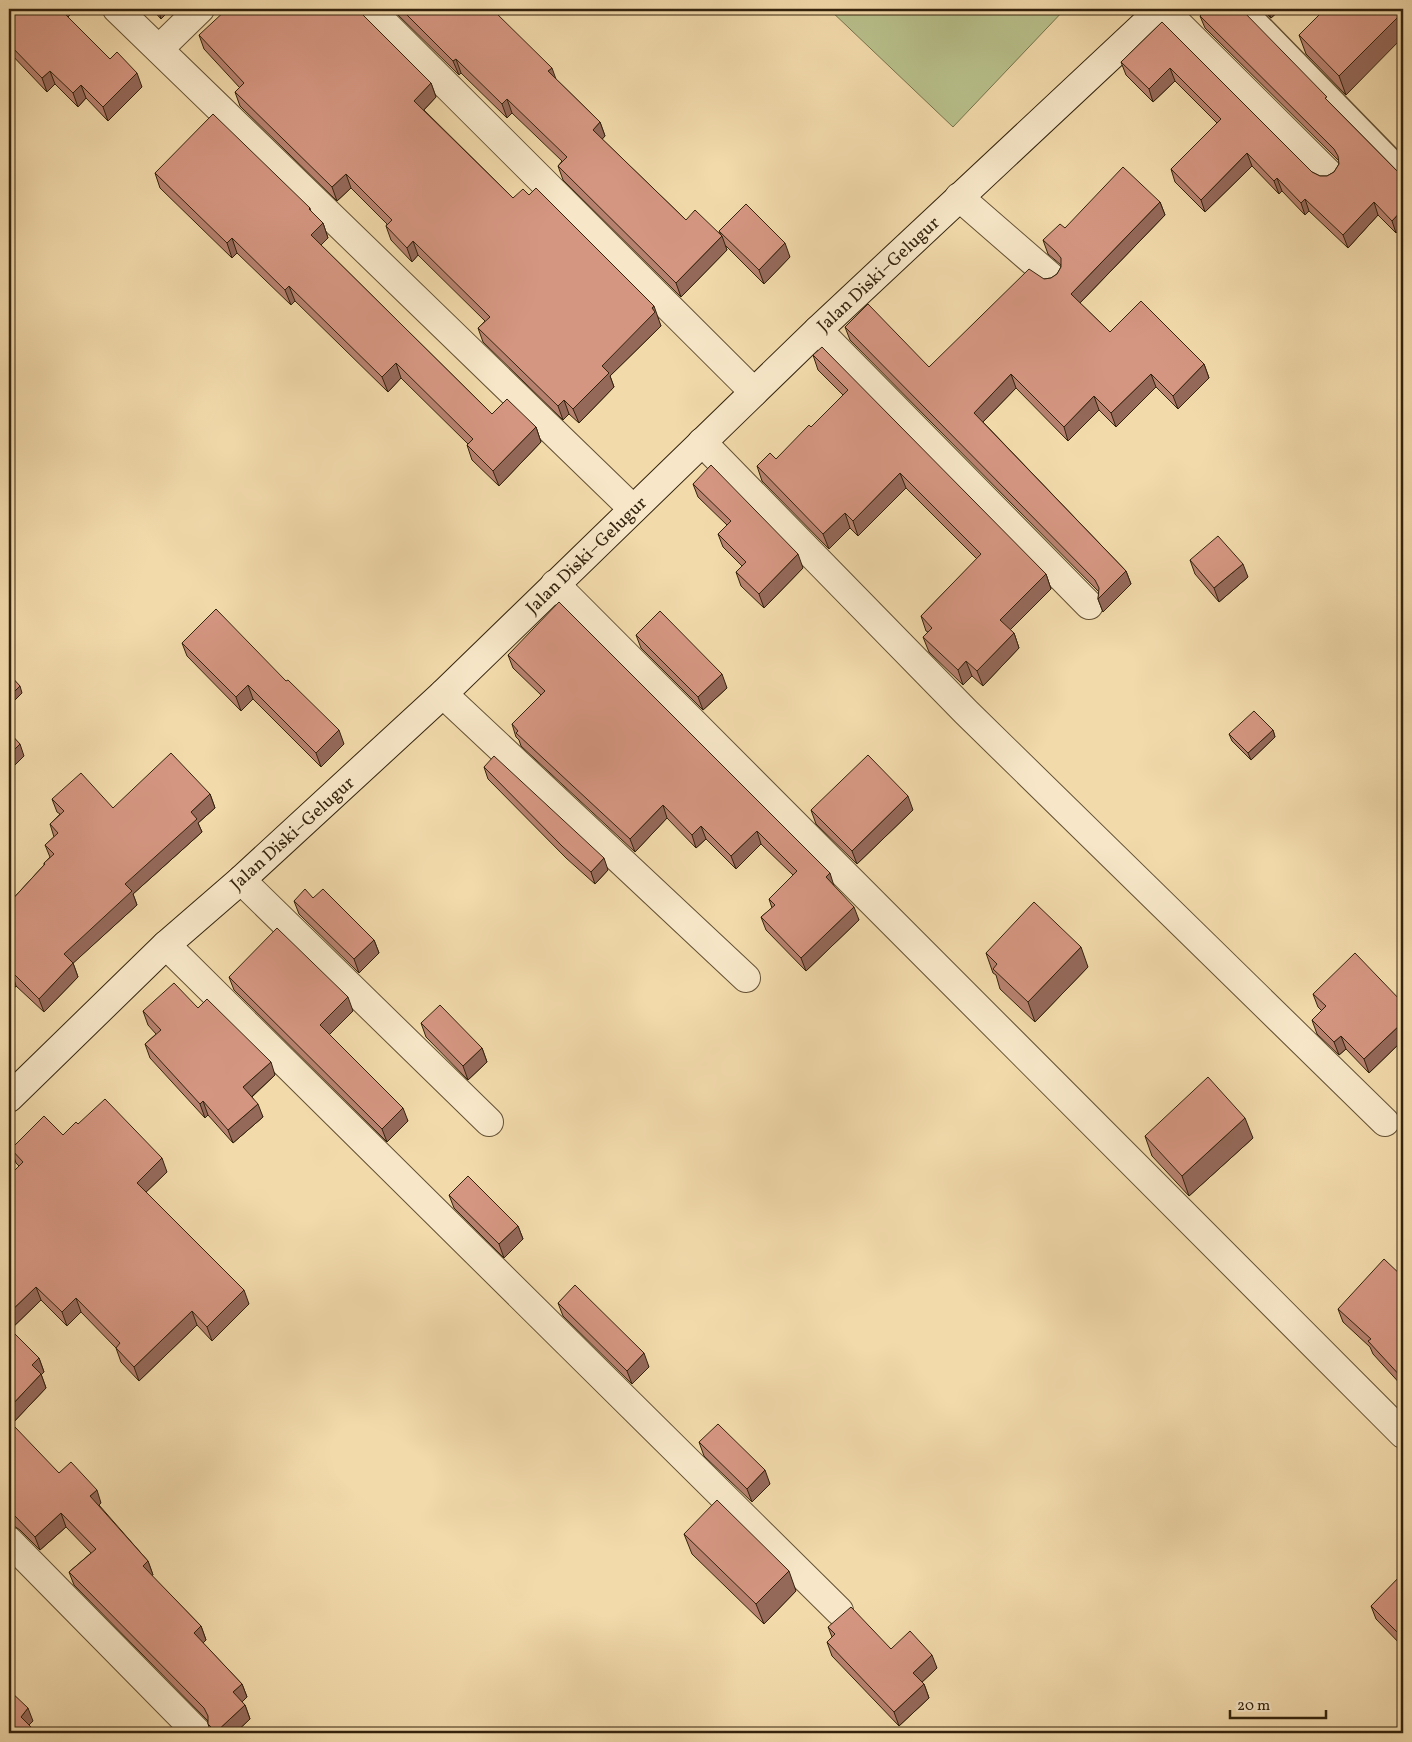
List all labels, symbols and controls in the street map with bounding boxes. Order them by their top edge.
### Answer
street label: Jalan Diski–Gelugur [812,211,946,339]
street label: Jalan Diski–Gelugur [521,491,654,621]
street label: Jalan Diski–Gelugur [225,771,361,897]
scale bar [1230,1687,1326,1719]
text: 20 m [1237,1696,1270,1717]

